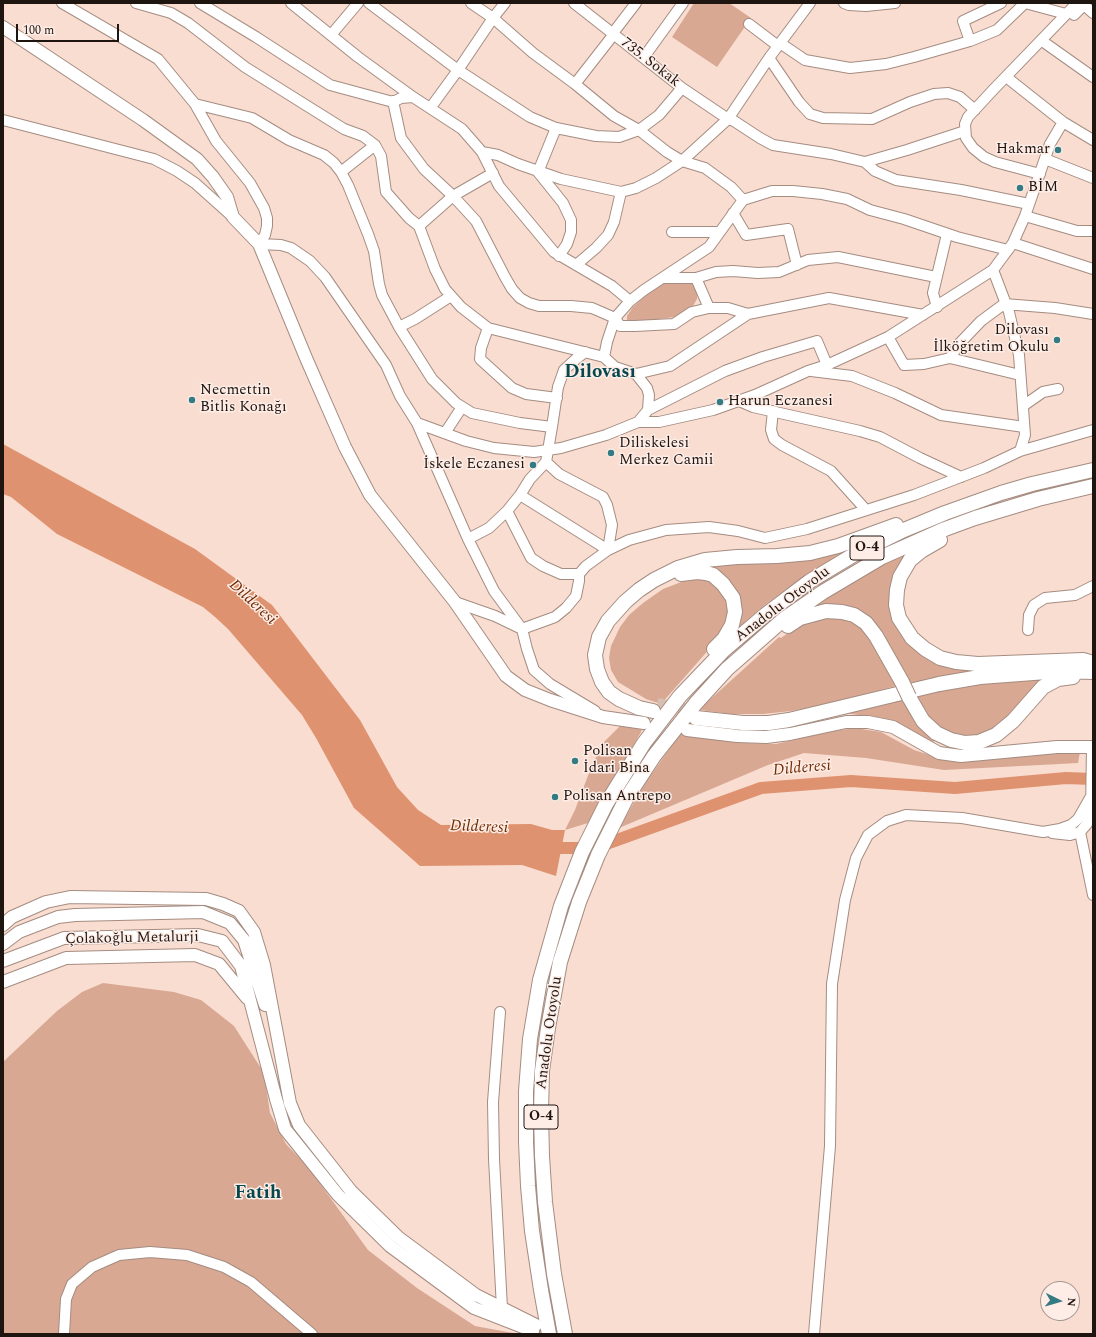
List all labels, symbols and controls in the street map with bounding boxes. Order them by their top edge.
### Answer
scale bar [18,16,121,42]
text: 100 m [23,21,54,40]
street label: 735. Sokak [617,34,683,92]
place label: Hakmar [996,141,1050,159]
marker: Hakmar [1053,145,1063,155]
place label: BİM [1028,179,1058,197]
marker: BİM [1015,183,1025,193]
place label: Dilovası İlköğretim Okulu [933,322,1049,357]
marker: Dilovası İlköğretim Okulu [1052,335,1062,345]
district label: Dilovası [564,362,636,384]
place label: Necmettin Bitlis Konağı [200,382,287,417]
place label: Harun Eczanesi [728,393,833,411]
marker: Necmettin Bitlis Konağı [187,395,197,405]
marker: Harun Eczanesi [715,397,725,407]
place label: Diliskelesi Merkez Camii [619,435,713,470]
marker: Diliskelesi Merkez Camii [606,448,616,458]
place label: İskele Eczanesi [423,456,525,474]
marker: İskele Eczanesi [528,460,538,470]
road number: O-4 [850,536,884,560]
street label: Anadolu Otoyolu [732,564,834,646]
water label: Dilderesi [224,576,280,630]
place label: Polisan İdari Bina [583,743,650,778]
marker: Polisan İdari Bina [570,756,580,766]
water label: Dilderesi [772,757,832,781]
place label: Polisan Antrepo [563,788,671,806]
marker: Polisan Antrepo [550,792,560,802]
water label: Dilderesi [450,817,508,839]
street label: Çolakoğlu Metalurji [65,929,199,949]
street label: Anadolu Otoyolu [533,975,567,1091]
road number: O-4 [524,1105,558,1129]
district label: Fatih [235,1183,281,1205]
north arrow [1040,1281,1080,1321]
text: N [1063,1297,1080,1307]

